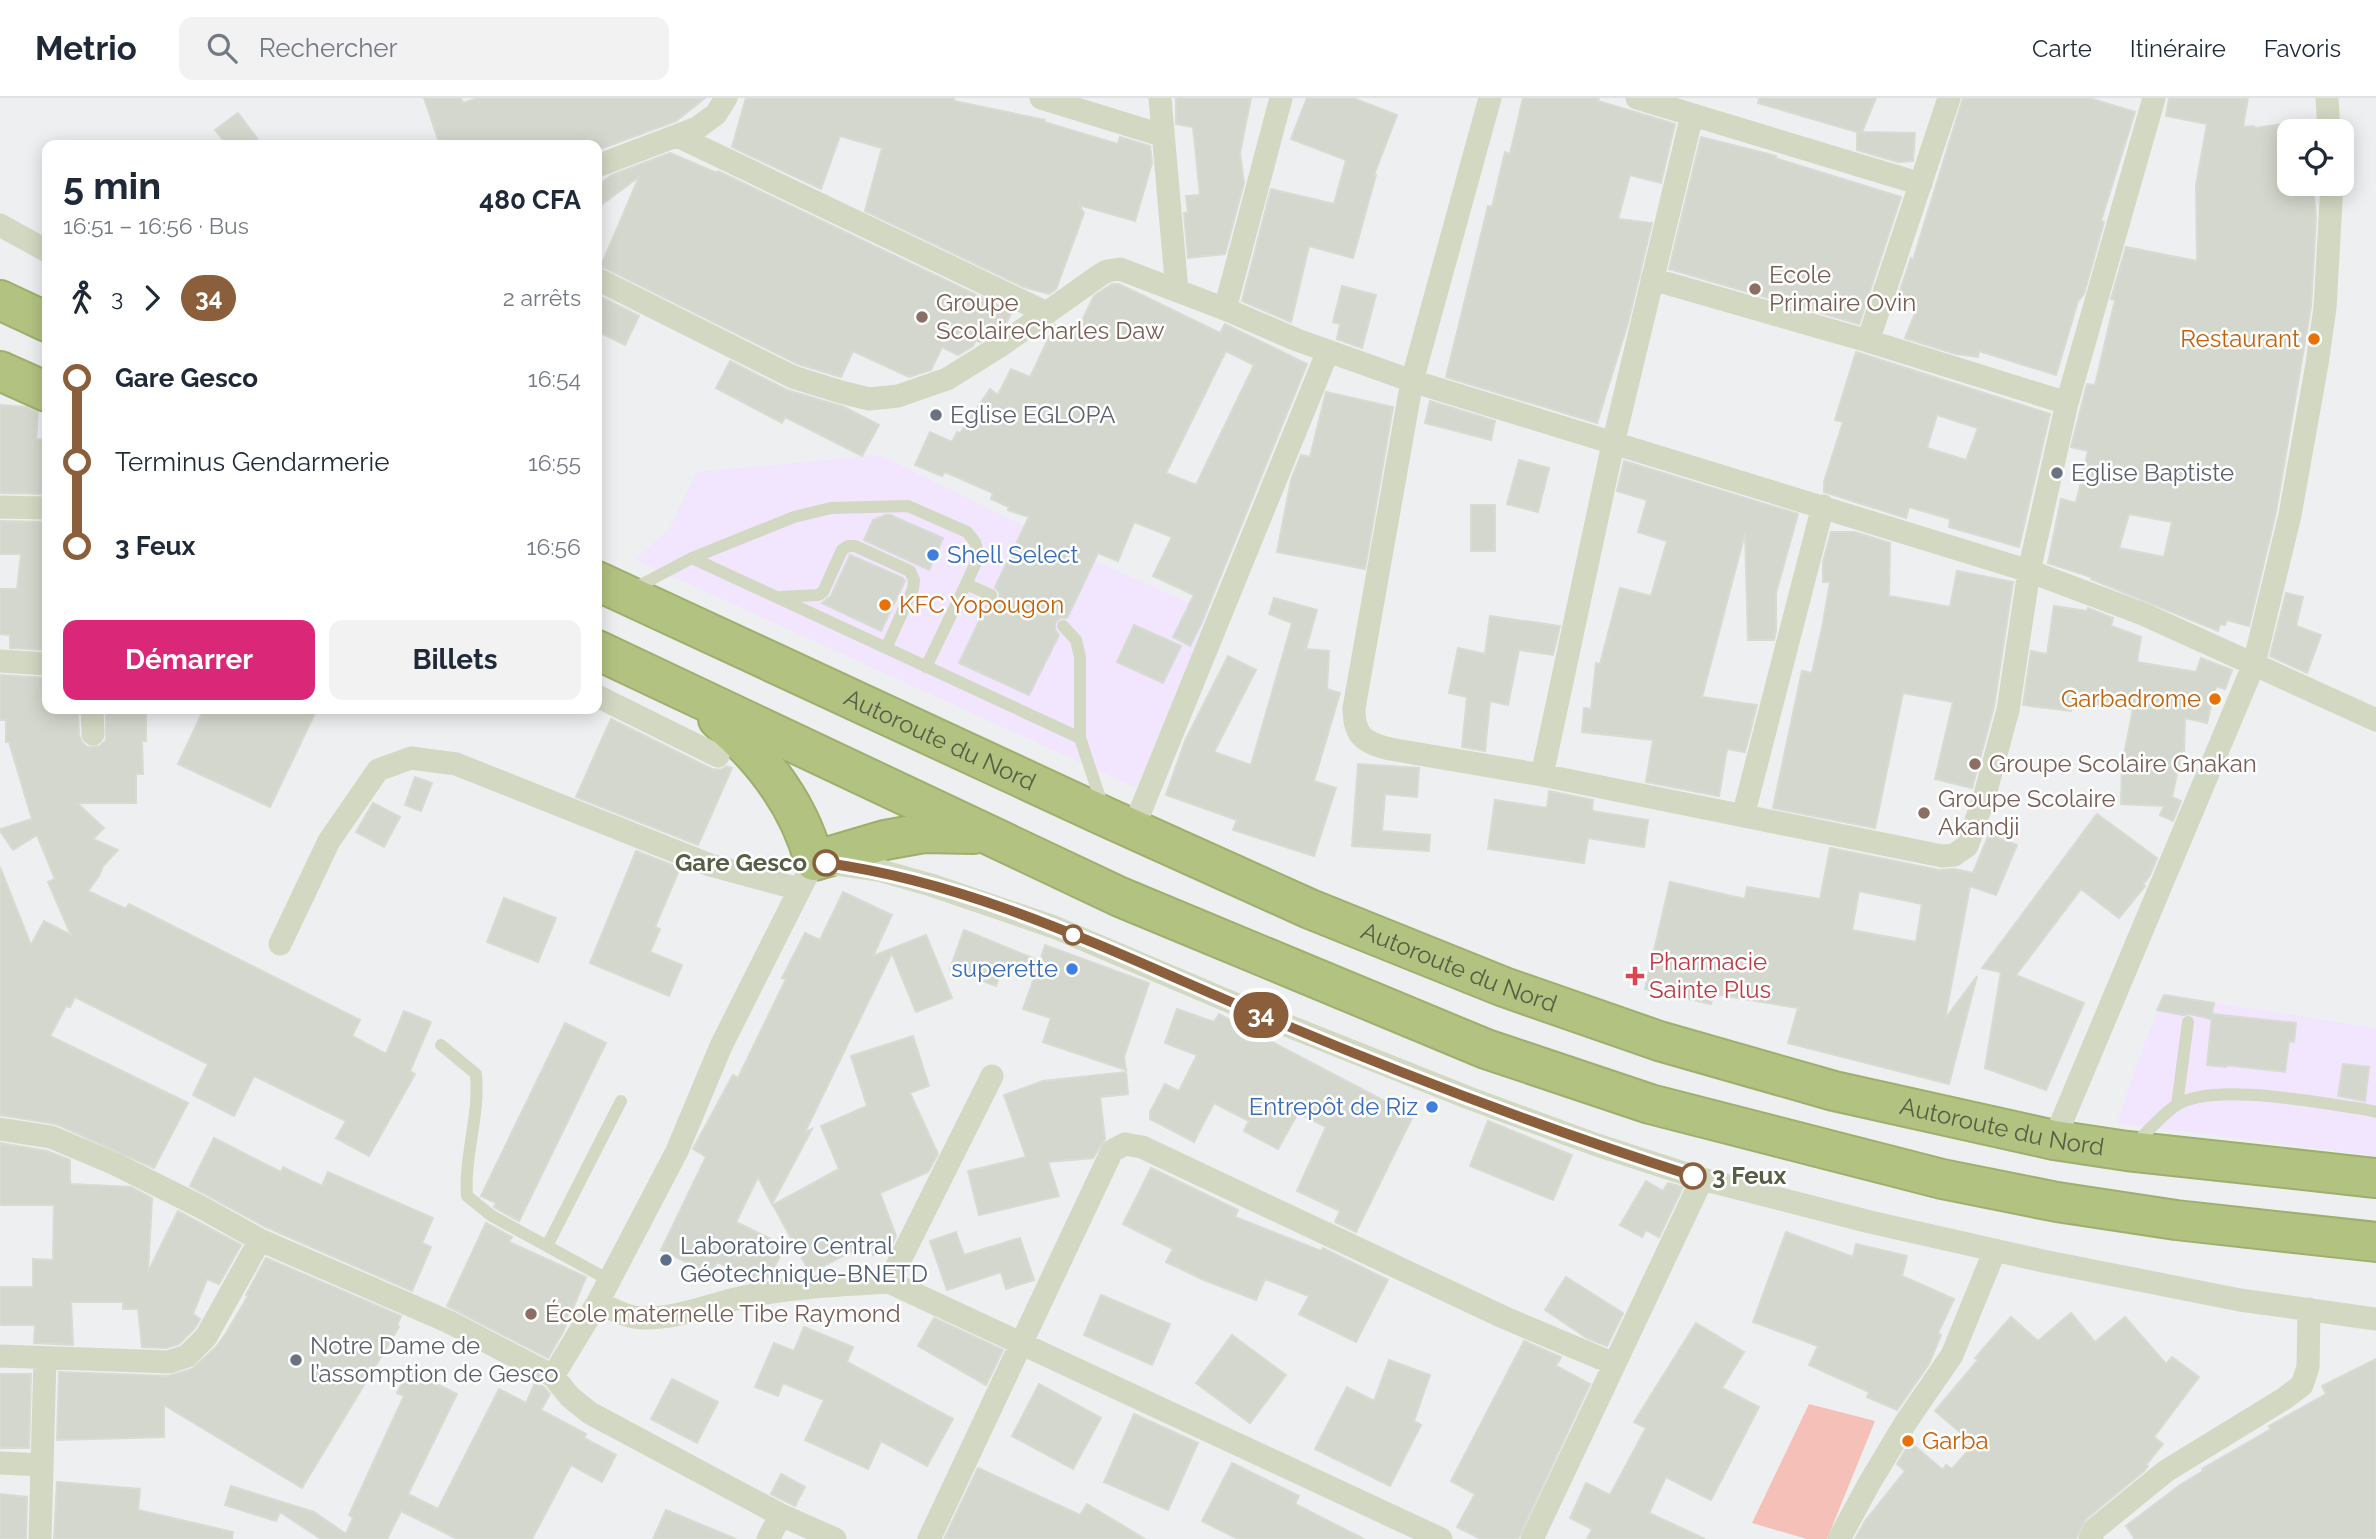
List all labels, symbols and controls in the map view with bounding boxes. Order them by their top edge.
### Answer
search box [179,17,669,80]
text: Metrio [35,29,137,68]
icon: search [203,29,241,67]
text: Rechercher [259,33,398,63]
text: Carte [2032,34,2092,63]
text: Itinéraire [2130,34,2226,63]
text: Favoris [2264,34,2341,63]
map controls [2277,119,2354,196]
button: locate [2277,119,2354,196]
text: 5 min [63,163,161,208]
text: 480 CFA [479,185,581,215]
text: 16:51 – 16:56 · Bus [63,212,249,239]
place label: Ecole Primaire Ovin [1769,260,1916,317]
icon: walk [63,279,101,317]
icon: forward [133,279,171,317]
marker: Ecole Primaire Ovin [1747,281,1763,297]
text: 34 [195,283,222,312]
text: 3 [111,284,123,311]
text: 2 arrêts [503,284,581,311]
place label: Groupe ScolaireCharles Daw [936,288,1165,345]
marker: Groupe ScolaireCharles Daw [914,309,930,325]
place label: Restaurant [2180,324,2300,353]
marker: Restaurant [2306,331,2322,347]
text: Gare Gesco [115,363,258,393]
text: 16:54 [528,365,581,392]
place label: Eglise EGLOPA [950,400,1115,429]
marker: Eglise EGLOPA [928,407,944,423]
text: Terminus Gendarmerie [115,447,389,477]
text: 16:55 [528,449,581,476]
place label: Eglise Baptiste [2071,458,2234,487]
marker: Eglise Baptiste [2049,465,2065,481]
text: 3 Feux [115,531,195,561]
text: 16:56 [527,533,581,560]
place label: Shell Select [947,540,1079,569]
marker: Shell Select [925,547,941,563]
place label: KFC Yopougon [899,590,1064,619]
marker: KFC Yopougon [877,597,893,613]
button: Démarrer [63,620,315,700]
button: Billets [329,620,581,700]
street label: Autoroute du Nord [840,683,1041,796]
place label: Garbadrome [2061,684,2201,713]
marker: Garbadrome [2207,691,2223,707]
place label: Groupe Scolaire Gnakan [1989,749,2257,778]
marker: Groupe Scolaire Gnakan [1967,756,1983,772]
place label: Groupe Scolaire Akandji [1938,784,2116,841]
marker: Groupe Scolaire Akandji [1916,805,1932,821]
place label: Gare Gesco [675,848,807,877]
marker: Gare Gesco [813,850,839,876]
street label: Autoroute du Nord [1357,916,1561,1018]
unlabelled marker [1063,925,1083,945]
place label: Pharmacie Sainte Plus [1649,947,1771,1004]
place label: superette [951,954,1058,983]
marker: superette [1064,961,1080,977]
marker: Pharmacie Sainte Plus [1627,968,1643,984]
line badge: 34 [1230,992,1292,1038]
text: 34 [1247,1000,1275,1029]
street label: Autoroute du Nord [1897,1091,2106,1161]
place label: Entrepôt de Riz [1249,1092,1418,1121]
marker: Entrepôt de Riz [1424,1099,1440,1115]
place label: 3 Feux [1712,1161,1786,1190]
marker: 3 Feux [1680,1163,1706,1189]
place label: Laboratoire Central Géotechnique-BNETD [680,1231,928,1288]
marker: Laboratoire Central Géotechnique-BNETD [658,1252,674,1268]
place label: École maternelle Tibe Raymond [545,1299,901,1328]
marker: École maternelle Tibe Raymond [523,1306,539,1322]
place label: Notre Dame de l’assomption de Gesco [310,1331,559,1388]
marker: Notre Dame de l’assomption de Gesco [288,1352,304,1368]
place label: Garba [1922,1426,1989,1455]
marker: Garba [1900,1433,1916,1449]

